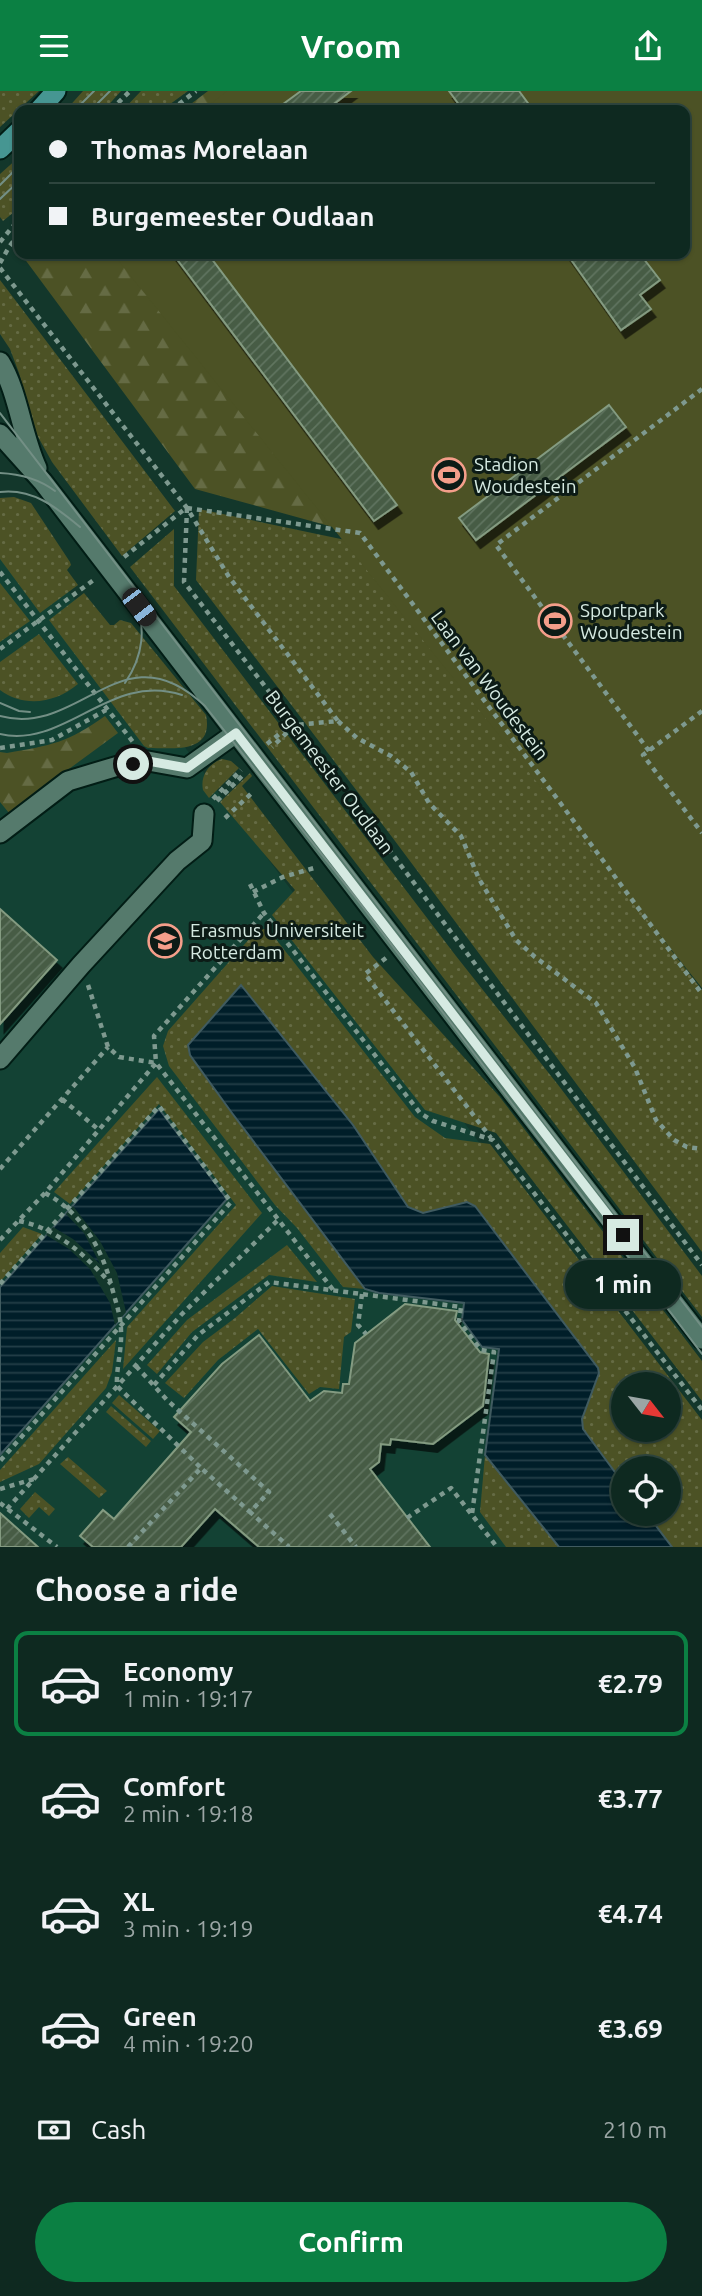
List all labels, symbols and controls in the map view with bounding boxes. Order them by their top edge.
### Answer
icon: menu [35,27,73,65]
icon: share [629,27,667,65]
text: Vroom [301,28,401,64]
text: Thomas Morelaan [91,135,308,164]
text: Burgemeester Oudlaan [91,202,374,231]
place label: Stadion Woudestein [474,453,577,497]
sports icon: Stadion Woudestein [430,456,468,494]
car [118,584,161,630]
place label: Sportpark Woudestein [580,599,683,643]
sports icon: Sportpark Woudestein [536,602,574,640]
street label: Laan van Woudestein [427,606,553,764]
street label: Burgemeester Oudlaan [261,686,399,858]
route start [117,748,149,780]
place label: Erasmus Universiteit Rotterdam [190,919,364,963]
school or university icon: Erasmus Universiteit Rotterdam [146,922,184,960]
route end [607,1219,639,1251]
callout: 1 min [565,1259,681,1309]
text: 1 min [594,1272,652,1297]
north arrow [611,1372,681,1442]
map controls [611,1372,681,1526]
button: locate [611,1456,681,1526]
text: Choose a ride [35,1571,238,1607]
icon: car [39,1652,102,1715]
text: Economy [123,1657,233,1686]
text: €2.79 [598,1669,663,1698]
text: 1 min · 19:17 [123,1686,254,1711]
icon: car [39,1767,102,1830]
text: Comfort [123,1772,226,1801]
text: €3.77 [598,1784,663,1813]
text: 2 min · 19:18 [123,1801,254,1826]
icon: car [39,1882,102,1945]
text: XL [123,1887,154,1916]
text: €4.74 [598,1899,663,1928]
text: 3 min · 19:19 [123,1916,254,1941]
icon: car [39,1997,102,2060]
text: Green [123,2002,197,2031]
text: €3.69 [598,2014,663,2043]
text: 4 min · 19:20 [123,2031,254,2056]
icon: cash [35,2111,73,2149]
text: Cash [91,2115,146,2144]
text: 210 m [603,2117,667,2142]
button: Confirm [35,2202,667,2282]

